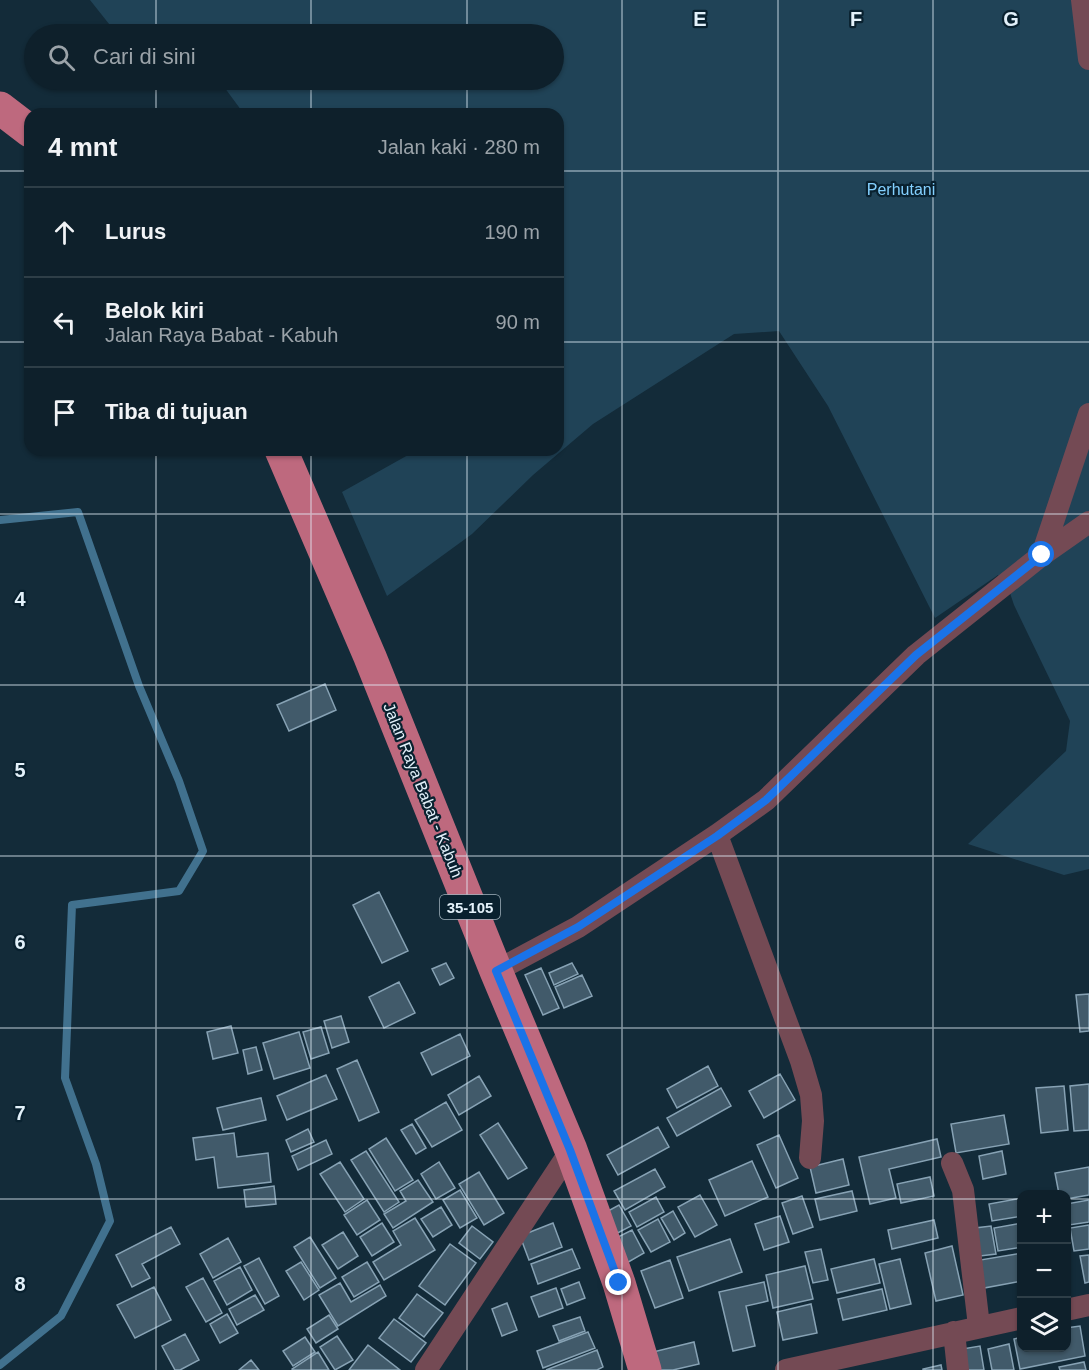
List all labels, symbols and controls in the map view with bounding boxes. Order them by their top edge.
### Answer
text: E [693,8,707,30]
text: F [850,8,862,30]
text: G [1003,8,1019,30]
search box [24,24,564,90]
icon: search [45,41,78,74]
text: Cari di sini [93,44,196,69]
text: 4 mnt [48,132,117,162]
text: Jalan kaki · 280 m [378,136,540,158]
park label: Perhutani [867,181,935,198]
icon: ahead [48,216,81,249]
text: Lurus [105,219,166,244]
text: 190 m [484,221,540,243]
text: Belok kiri [105,298,204,323]
icon: left [48,306,81,339]
text: 90 m [496,311,540,333]
text: Jalan Raya Babat - Kabuh [105,324,339,346]
icon: arrive [48,396,81,429]
text: Tiba di tujuan [105,399,248,424]
route start [1028,541,1054,567]
text: 4 [14,588,26,610]
street label: Jalan Raya Babat - Kabuh [380,700,466,880]
text: 5 [14,759,26,781]
road number: 35-105 [440,895,500,919]
text: 6 [14,931,26,953]
text: 7 [14,1102,26,1124]
map controls [1017,1190,1071,1352]
button: + [1017,1190,1071,1244]
button: − [1017,1244,1071,1298]
route end [605,1269,631,1295]
text: 8 [14,1273,26,1295]
button: layers [1017,1298,1071,1352]

